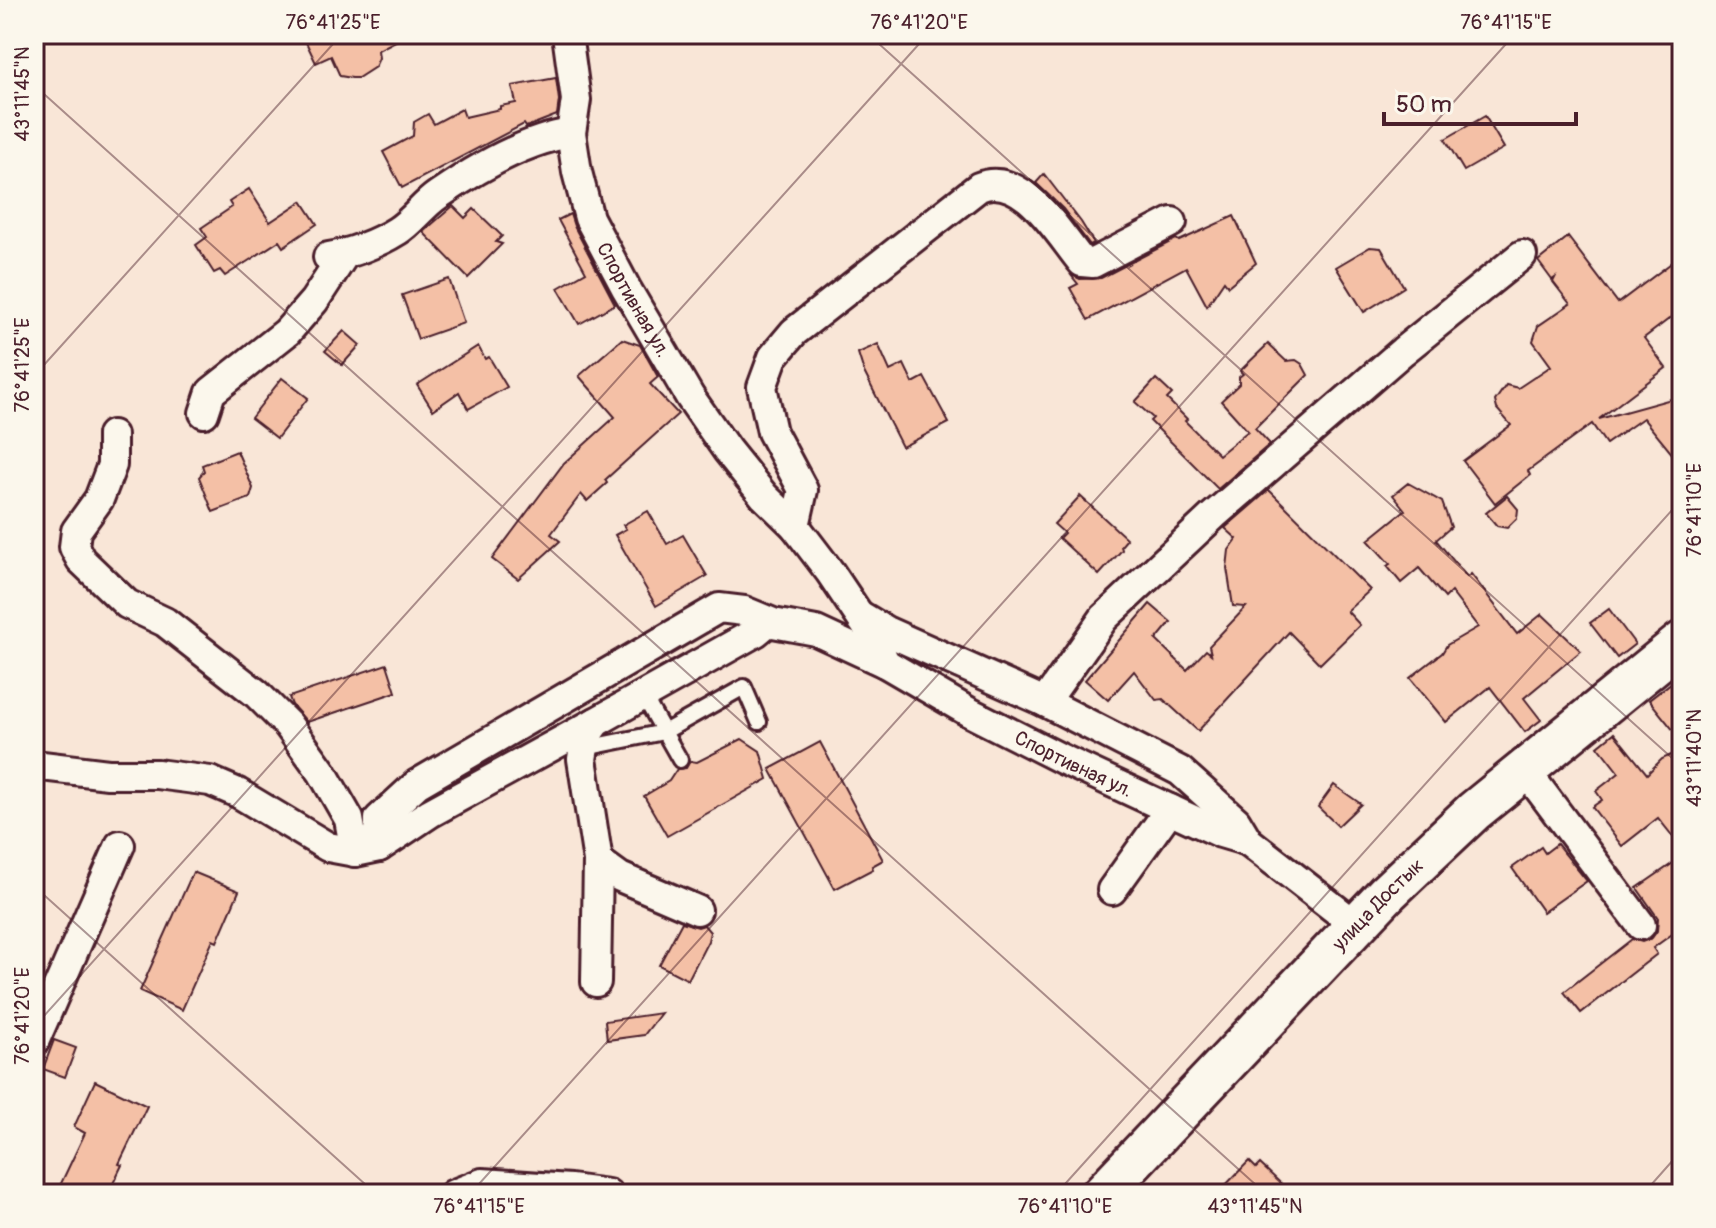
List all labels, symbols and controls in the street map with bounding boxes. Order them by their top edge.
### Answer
text: 76°41'25"E [286,10,380,35]
text: 76°41'20"E [870,10,968,35]
text: 76°41'15"E [1460,10,1552,35]
text: 43°11'45"N [10,46,35,142]
scale bar [1384,76,1576,126]
text: 50 m [1396,90,1452,119]
street label: Спортивная ул. [592,238,676,361]
text: 76°41'25"E [10,318,35,412]
text: 76°41'10"E [1682,463,1707,557]
text: 43°11'40"N [1682,709,1707,807]
street label: Спортивная ул. [1010,725,1137,803]
street label: улица Достык [1326,853,1429,956]
text: 76°41'20"E [10,967,35,1065]
text: 76°41'15"E [433,1194,525,1219]
text: 76°41'10"E [1018,1194,1112,1219]
text: 43°11'45"N [1207,1194,1303,1219]

